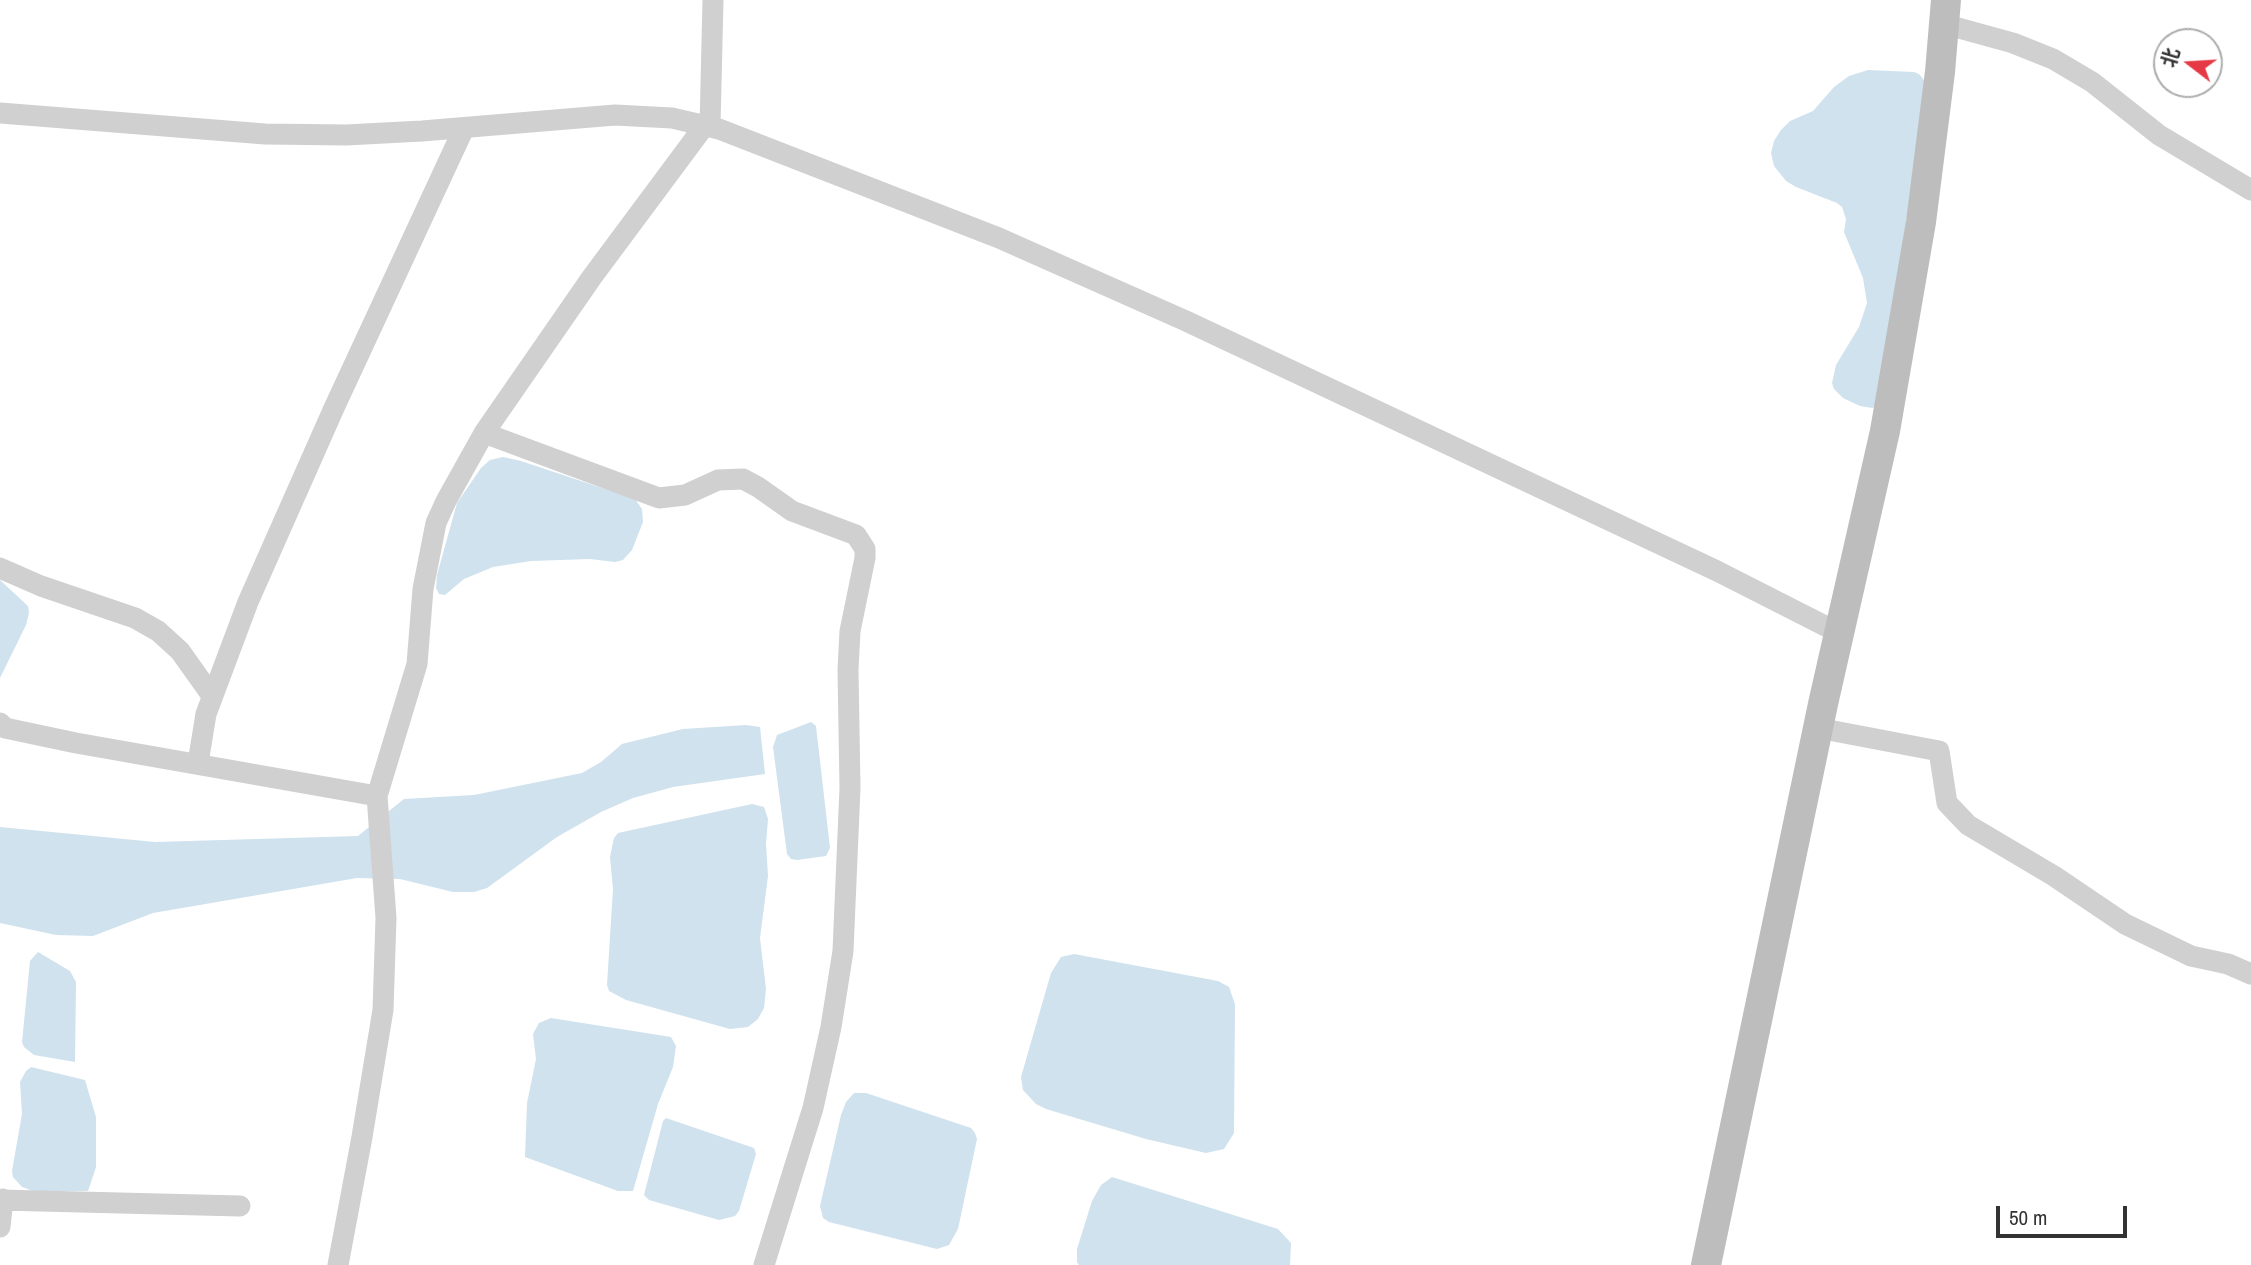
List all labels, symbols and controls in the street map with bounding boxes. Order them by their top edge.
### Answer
north arrow [2153,28,2223,98]
text: 北 [2155,45,2185,70]
scale bar [1999,1192,2130,1236]
text: 50 m [2009,1203,2047,1232]

